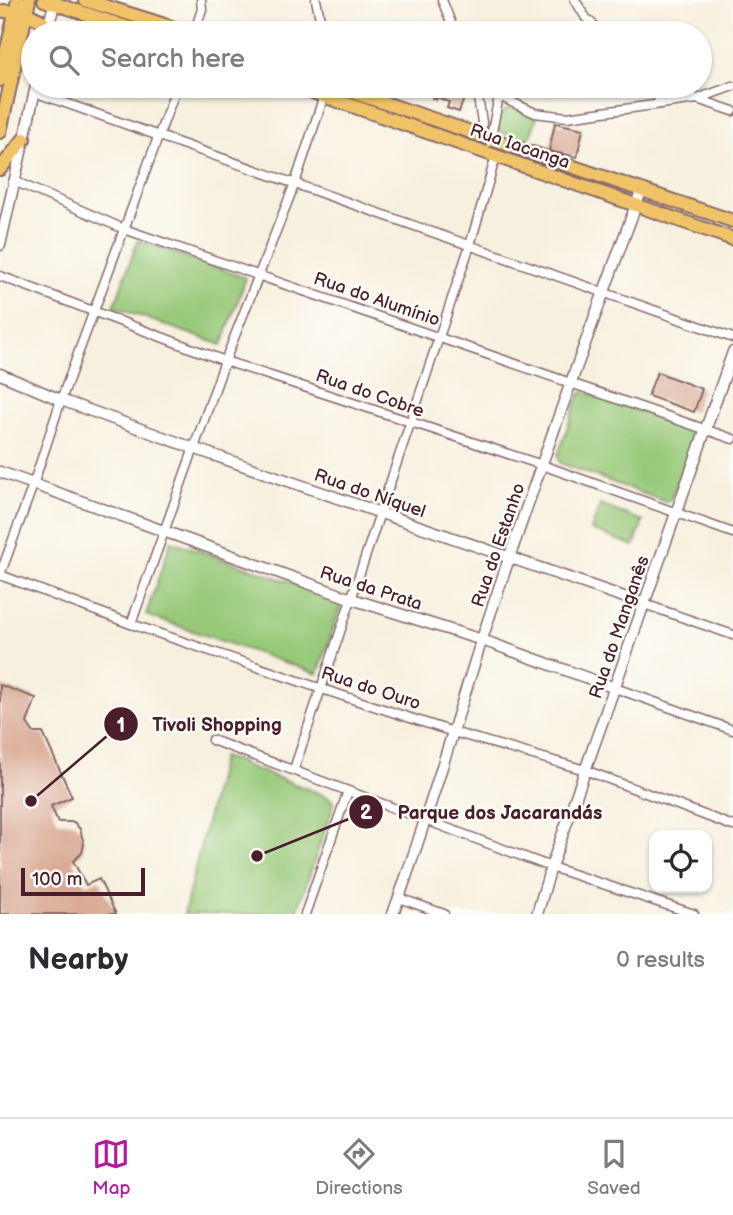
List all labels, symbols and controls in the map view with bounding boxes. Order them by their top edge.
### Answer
search box [21,21,712,98]
icon: search [45,41,83,79]
text: Search here [101,44,245,75]
street label: Rua Iacanga [467,120,573,173]
street label: Rua do Alumínio [311,268,443,331]
street label: Rua do Cobre [313,365,427,422]
street label: Rua do Níquel [311,465,428,522]
street label: Rua do Estanho [467,480,529,610]
street label: Rua do Manganês [585,553,654,701]
street label: Rua da Prata [317,562,425,615]
street label: Rua do Ouro [318,663,423,714]
callout: Tivoli Shopping [104,704,296,744]
text: 1 [117,713,125,738]
text: Tivoli Shopping [152,714,282,737]
callout: Parque dos Jacarandás [348,792,616,832]
text: 2 [360,800,373,825]
text: Parque dos Jacarandás [398,802,602,825]
map controls [649,830,712,893]
button: locate [649,830,712,893]
scale bar [21,865,145,897]
text: 100 m [32,868,83,891]
text: Nearby [28,942,128,978]
text: 0 results [616,946,705,974]
tab: Map [92,1135,131,1200]
tab: Directions [315,1135,403,1200]
tab: Saved [587,1135,641,1200]

